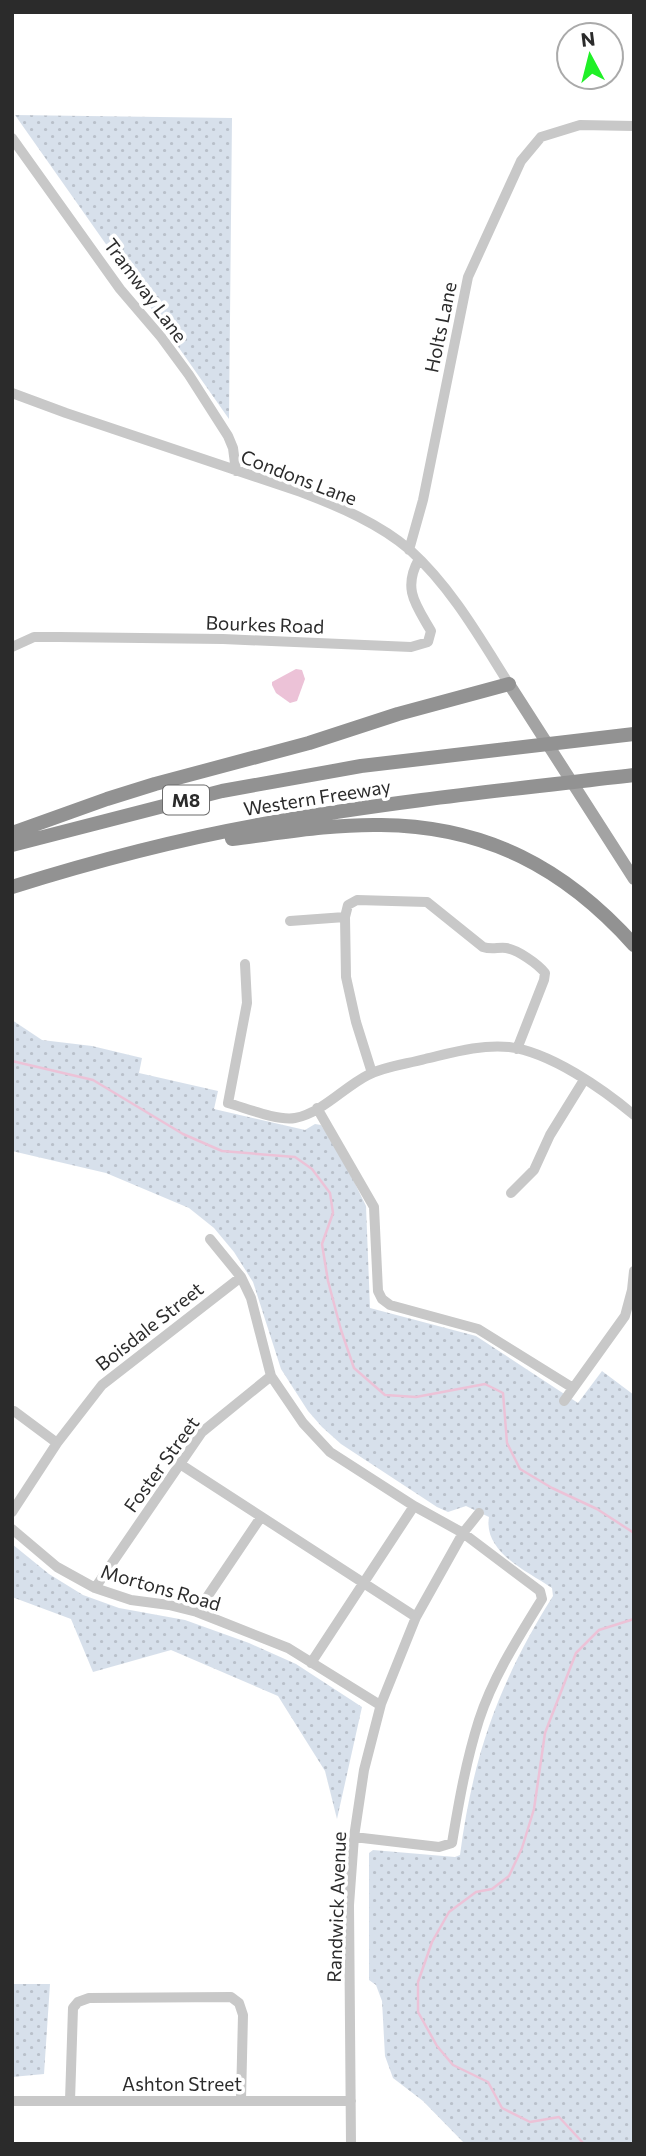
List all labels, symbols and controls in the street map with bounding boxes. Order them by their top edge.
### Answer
north arrow [555,21,625,91]
text: N [579,26,596,51]
street label: Tramway Lane [99,233,193,347]
street label: Holts Lane [419,280,461,374]
street label: Condons Lane [238,444,360,510]
street label: Bourkes Road [205,610,325,638]
street label: Western Freeway [242,774,392,820]
road number: M8 [163,786,209,814]
street label: Boisdale Street [91,1277,208,1375]
street label: Foster Street [119,1411,204,1516]
street label: Mortons Road [98,1559,224,1615]
street label: Randwick Avenue [322,1831,350,1983]
street label: Ashton Street [122,2072,242,2095]

